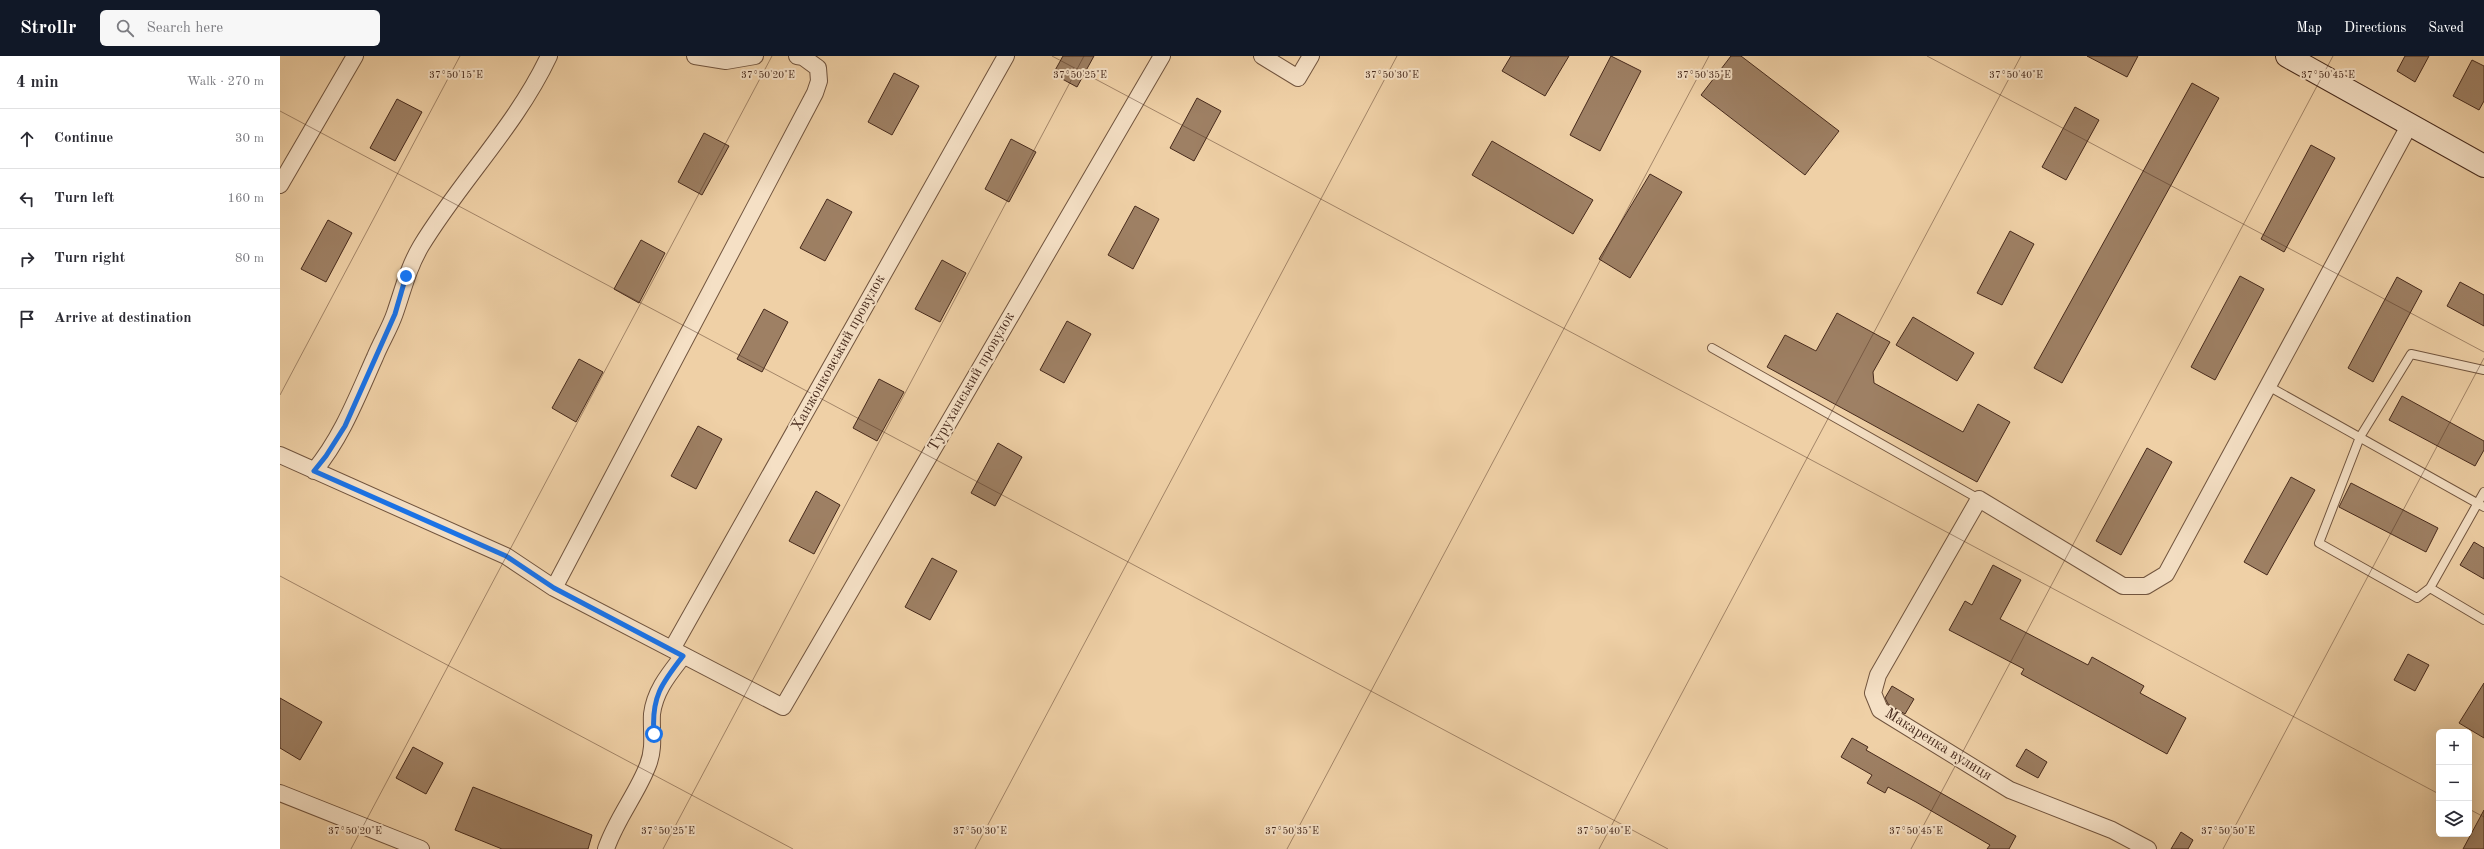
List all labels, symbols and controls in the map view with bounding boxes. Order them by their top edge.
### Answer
search box [100,10,380,46]
icon: search [114,17,136,39]
text: Strollr [20,19,76,38]
text: Search here [146,21,223,36]
text: Map [2296,21,2322,35]
text: Directions [2344,21,2406,35]
text: Saved [2428,21,2464,35]
text: 37°50'15"E [429,70,483,80]
text: 37°50'20"E [741,70,795,80]
text: 37°50'25"E [1053,70,1107,80]
text: 37°50'30"E [1365,70,1419,80]
text: 37°50'35"E [1677,70,1731,80]
text: 37°50'40"E [1989,70,2043,80]
text: 37°50'45"E [2301,70,2355,80]
text: 4 min [16,74,59,91]
text: Walk · 270 m [187,75,264,88]
icon: ahead [16,128,38,150]
text: Continue [54,131,113,146]
text: 30 m [235,132,264,145]
icon: left [16,188,38,210]
text: Turn left [54,191,114,206]
text: 160 m [227,192,264,205]
icon: right [16,248,38,270]
text: Turn right [54,251,125,266]
text: 80 m [235,252,264,265]
route end [397,267,415,285]
street label: Ханжонковський провулок [790,272,889,434]
icon: arrive [16,308,38,330]
street label: Туруханський провулок [926,309,1018,454]
text: Arrive at destination [54,311,192,326]
street label: Макаренка вулиця [1882,706,1994,784]
route start [645,725,663,743]
map controls [2436,729,2472,837]
button: + [2436,729,2472,765]
button: − [2436,765,2472,801]
button: layers [2436,801,2472,837]
text: 37°50'20"E [328,826,382,836]
text: 37°50'25"E [641,826,695,836]
text: 37°50'30"E [953,826,1007,836]
text: 37°50'35"E [1265,826,1319,836]
text: 37°50'40"E [1577,826,1631,836]
text: 37°50'45"E [1889,826,1943,836]
text: 37°50'50"E [2201,826,2255,836]

